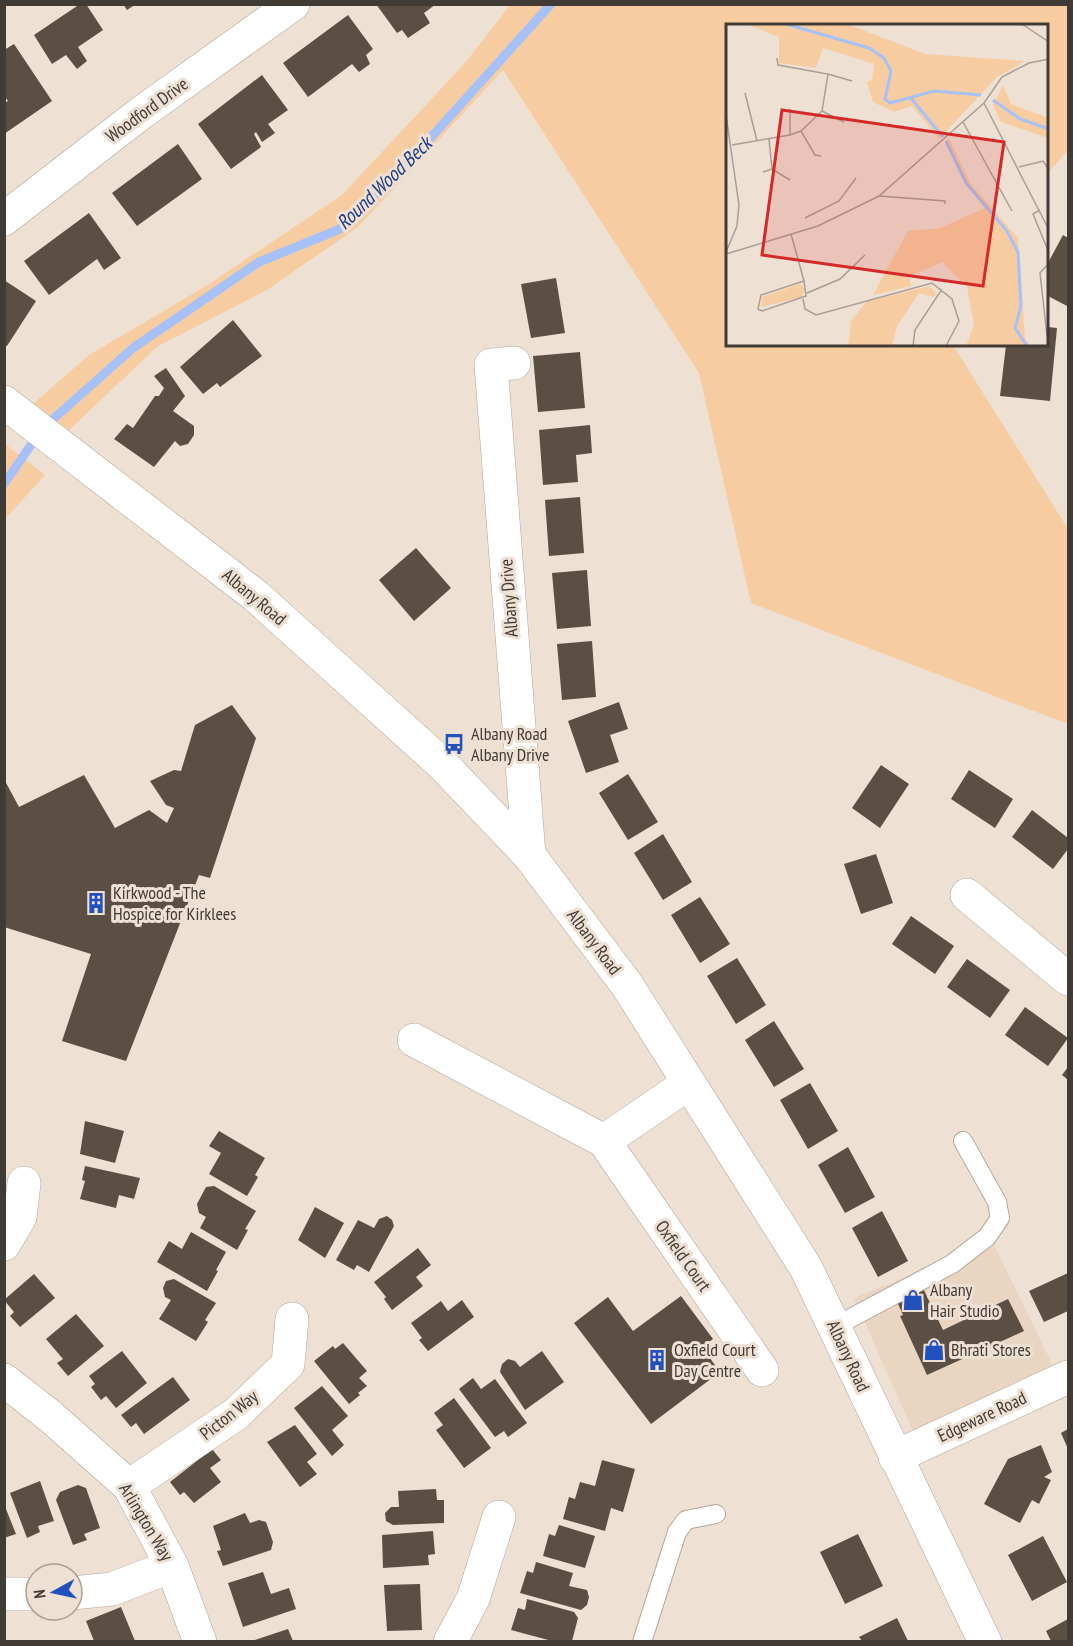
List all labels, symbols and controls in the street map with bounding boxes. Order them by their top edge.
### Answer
inset map [726,24,1049,346]
street label: Woodford Drive [101,72,192,147]
water label: Round Wood Beck [331,129,439,235]
street label: Albany Drive [494,558,523,638]
street label: Albany Road [218,563,291,630]
place label: Albany Road Albany Drive [471,722,549,766]
bus stop icon: Albany Road Albany Drive [442,732,466,756]
place label: Kirkwood - The Hospice for Kirklees [113,881,236,925]
building icon: Kirkwood - The Hospice for Kirklees [84,891,108,915]
street label: Albany Road [562,904,627,979]
street label: Oxfield Court [651,1216,716,1296]
place label: Albany Hair Studio [930,1278,1000,1322]
shop icon: Albany Hair Studio [901,1288,925,1312]
street label: Albany Road [822,1316,875,1395]
place label: Oxfield Court Day Centre [674,1338,756,1382]
shop icon: Bhrati Stores [922,1338,946,1362]
place label: Bhrati Stores [951,1338,1031,1361]
building icon: Oxfield Court Day Centre [645,1348,669,1372]
street label: Picton Way [195,1385,263,1445]
street label: Edgeware Road [934,1386,1030,1447]
street label: Arlington Way [114,1479,179,1565]
north arrow [24,1562,84,1622]
text: N [29,1588,50,1600]

